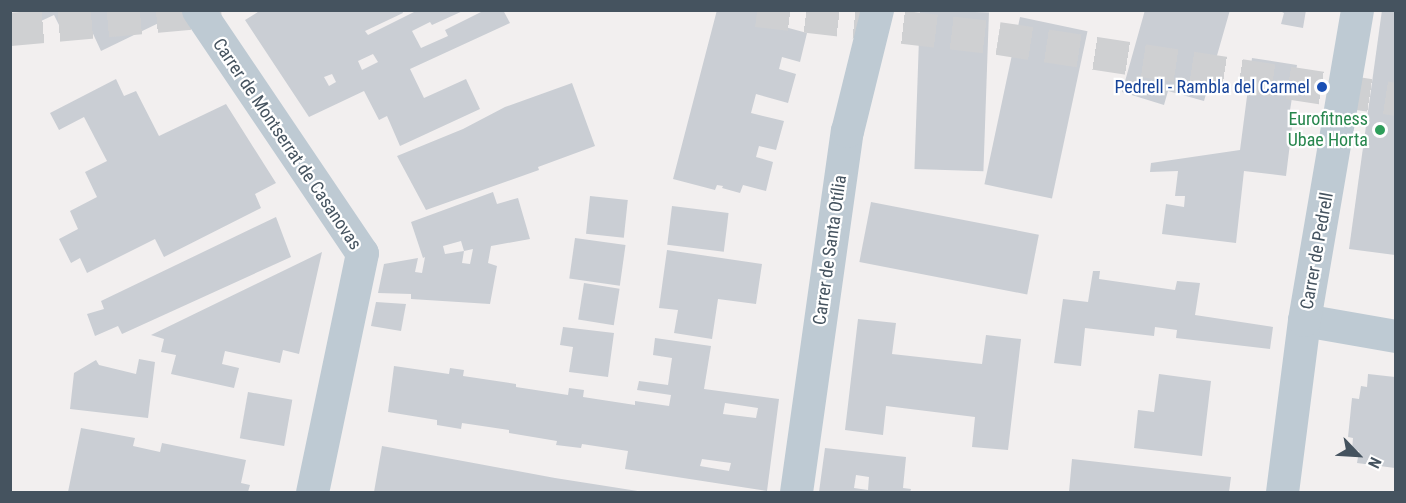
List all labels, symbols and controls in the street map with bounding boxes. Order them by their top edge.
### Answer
street label: Carrer de Montserrat de Casanovas [208,34,366,254]
place label: Pedrell - Rambla del Carmel [1114,76,1310,98]
marker: Pedrell - Rambla del Carmel [1315,80,1329,94]
place label: Eurofitness Ubae Horta [1288,109,1368,152]
marker: Eurofitness Ubae Horta [1373,123,1387,137]
street label: Carrer de Santa Otília [809,174,851,326]
street label: Carrer de Pedrell [1296,191,1338,311]
north arrow [1328,425,1388,485]
text: N [1364,454,1385,471]

